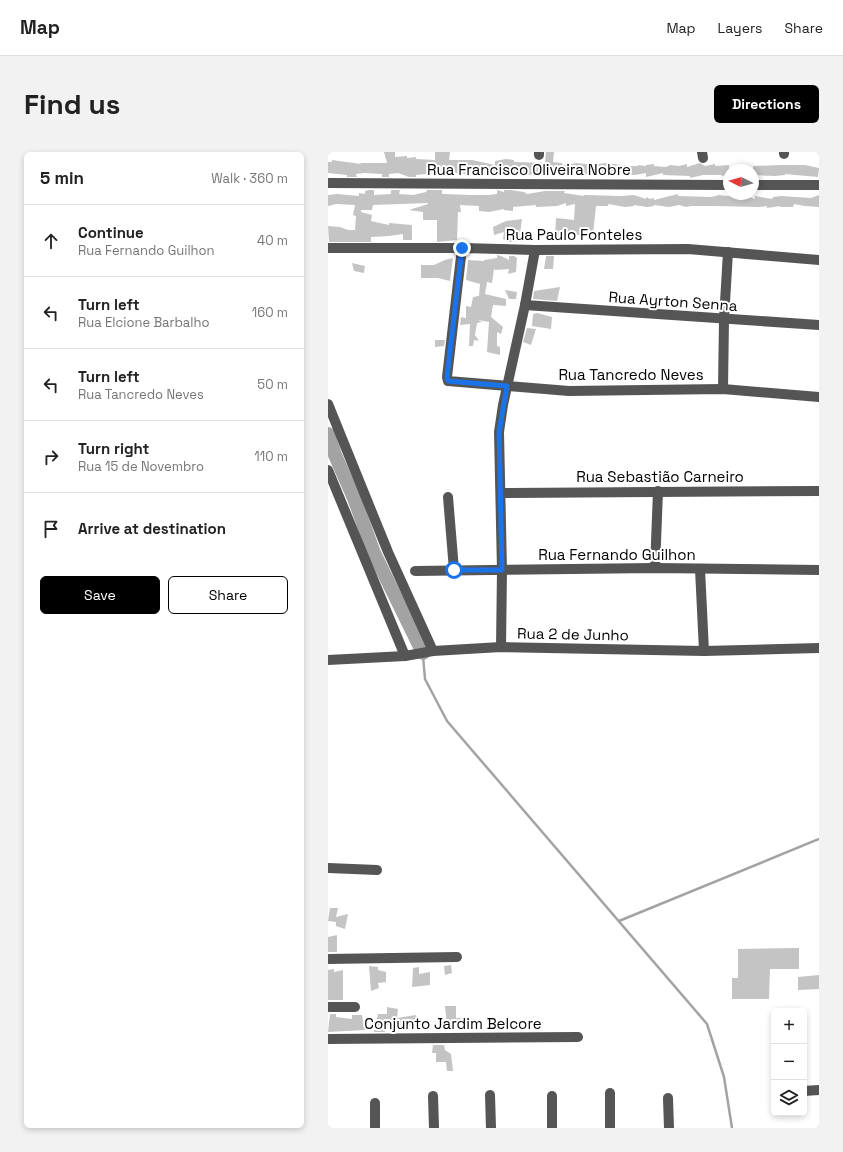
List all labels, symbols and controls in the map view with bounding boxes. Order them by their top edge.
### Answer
text: Map [20,15,60,40]
text: Map [666,19,696,37]
text: Layers [718,19,762,37]
text: Share [784,19,823,37]
button: Directions [714,85,819,123]
text: Find us [24,86,121,122]
street label: Rua Francisco Oliveira Nobre [427,160,631,179]
north arrow [723,164,759,200]
text: 5 min [40,167,84,189]
text: Walk · 360 m [211,170,288,187]
text: Continue [78,223,144,242]
street label: Rua Paulo Fonteles [506,225,642,244]
icon: ahead [40,230,62,252]
text: 40 m [257,232,288,249]
route end [453,239,471,257]
text: Rua Fernando Guilhon [78,242,215,259]
street label: Rua Ayrton Senna [608,287,738,315]
text: Turn left [78,295,140,314]
icon: left [40,302,62,324]
text: 160 m [252,304,288,321]
text: Rua Elcione Barbalho [78,314,209,331]
street label: Rua Tancredo Neves [558,365,704,384]
text: Turn left [78,367,140,386]
icon: left [40,374,62,396]
text: 50 m [257,376,288,393]
text: Rua Tancredo Neves [78,386,204,403]
text: Turn right [78,439,149,458]
icon: right [40,446,62,468]
text: 110 m [254,448,288,465]
text: Rua 15 de Novembro [78,458,204,475]
street label: Rua Sebastião Carneiro [576,467,744,486]
icon: arrive [40,518,62,540]
text: Arrive at destination [78,519,226,538]
street label: Rua Fernando Guilhon [538,545,696,564]
route start [445,561,463,579]
button: Save [40,576,160,614]
button: Share [168,576,288,614]
street label: Rua 2 de Junho [517,624,629,644]
map controls [771,1008,807,1116]
button: + [771,1008,807,1044]
street label: Conjunto Jardim Belcore [364,1014,542,1033]
button: − [771,1044,807,1080]
button: layers [771,1080,807,1116]

